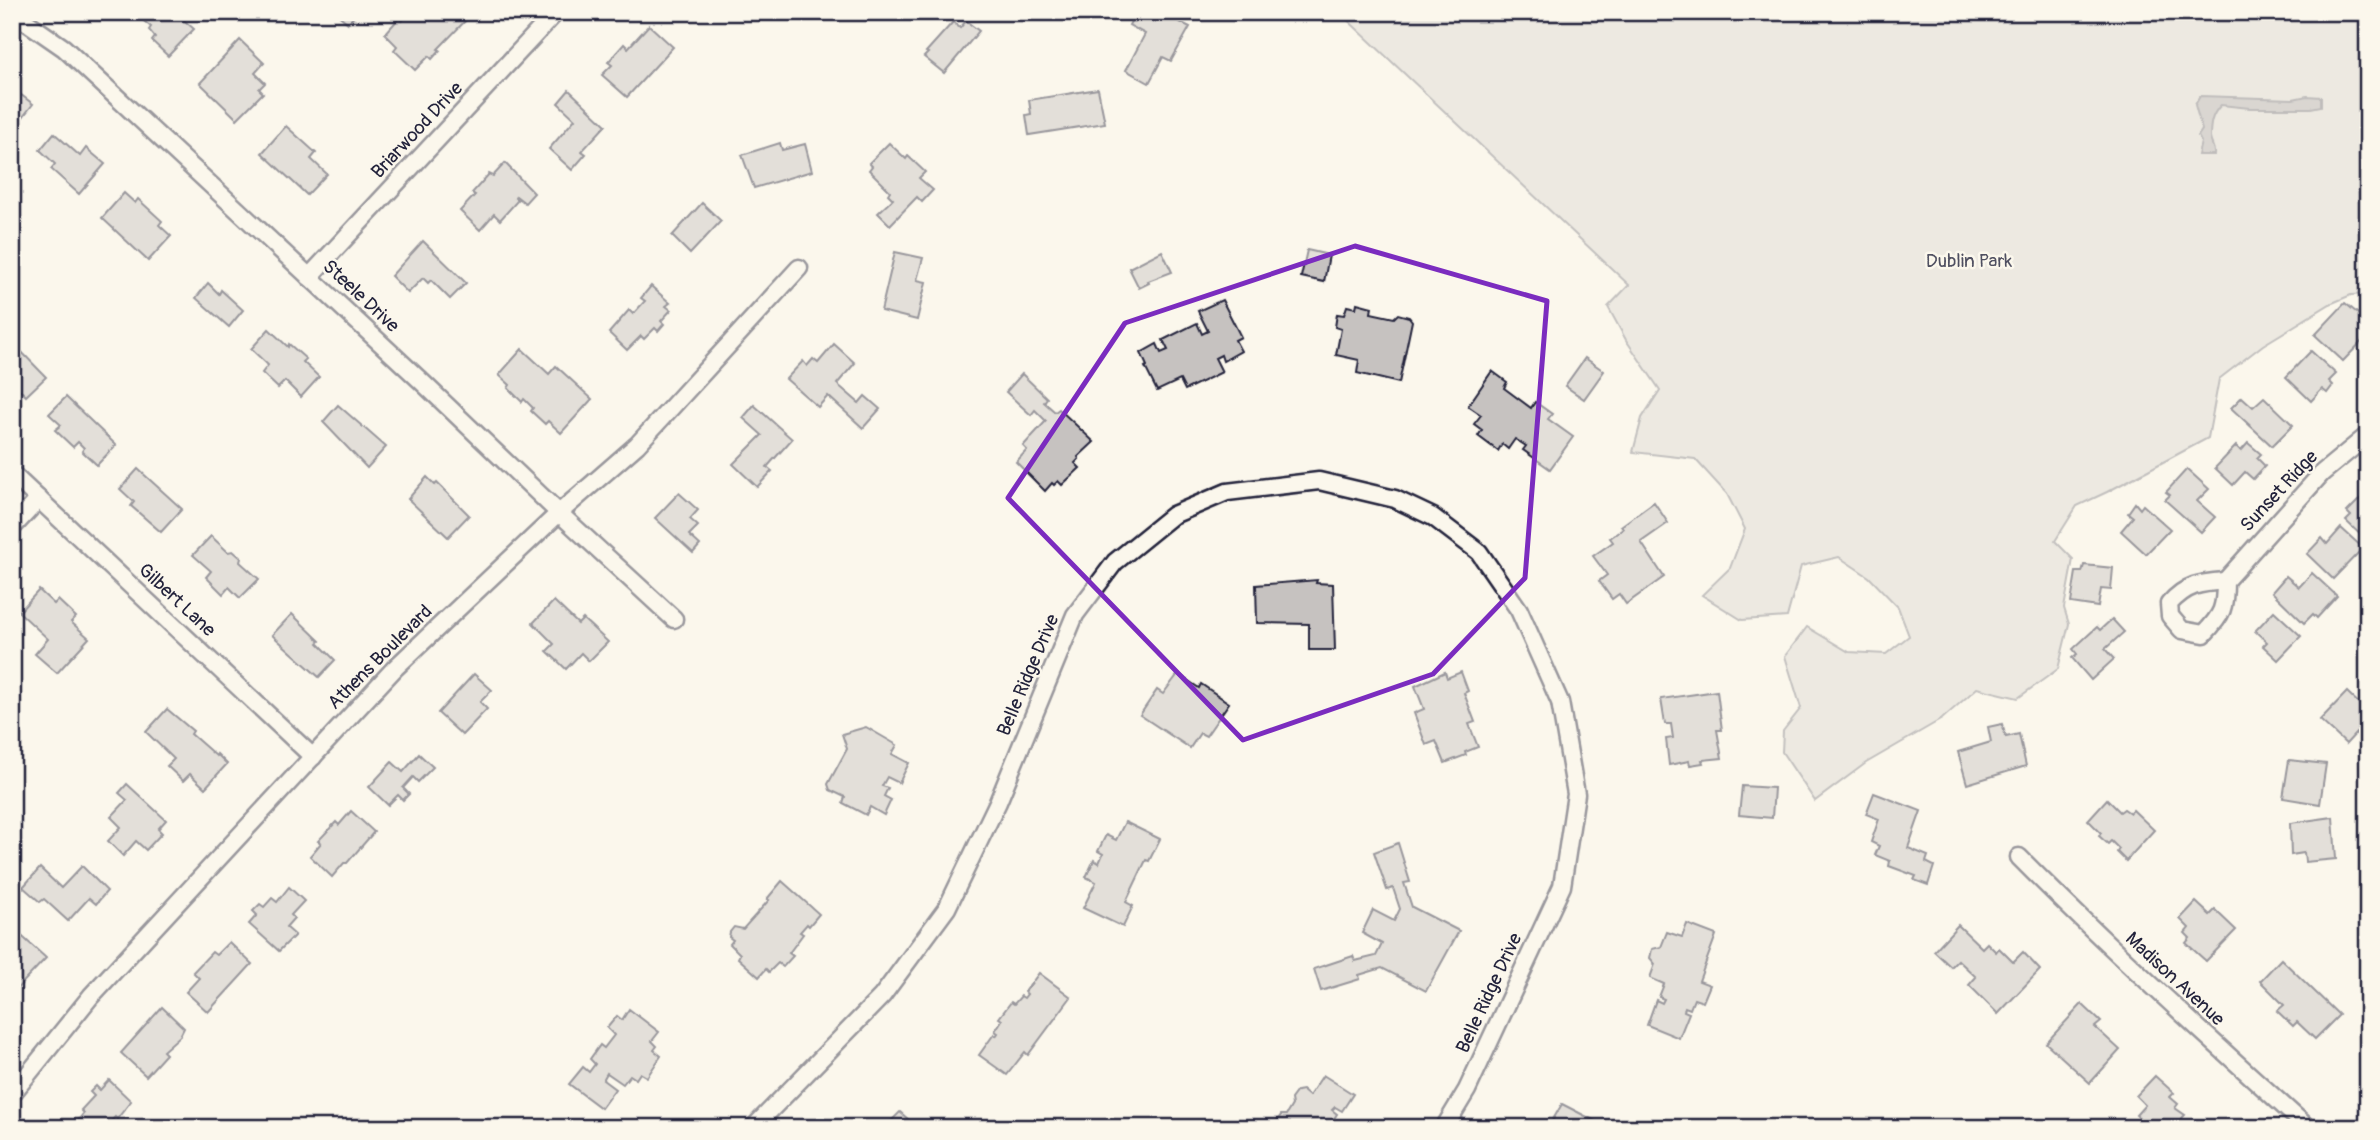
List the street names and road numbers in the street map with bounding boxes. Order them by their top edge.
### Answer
street label: Briarwood Drive [366,76,468,183]
street label: Steele Drive [318,254,405,338]
street label: Sunset Ridge [2235,445,2323,537]
street label: Gilbert Lane [133,558,221,642]
street label: Athens Boulevard [323,600,437,714]
street label: Belle Ridge Drive [992,610,1065,739]
street label: Madison Avenue [2120,927,2230,1032]
street label: Belle Ridge Drive [1451,929,1528,1057]

